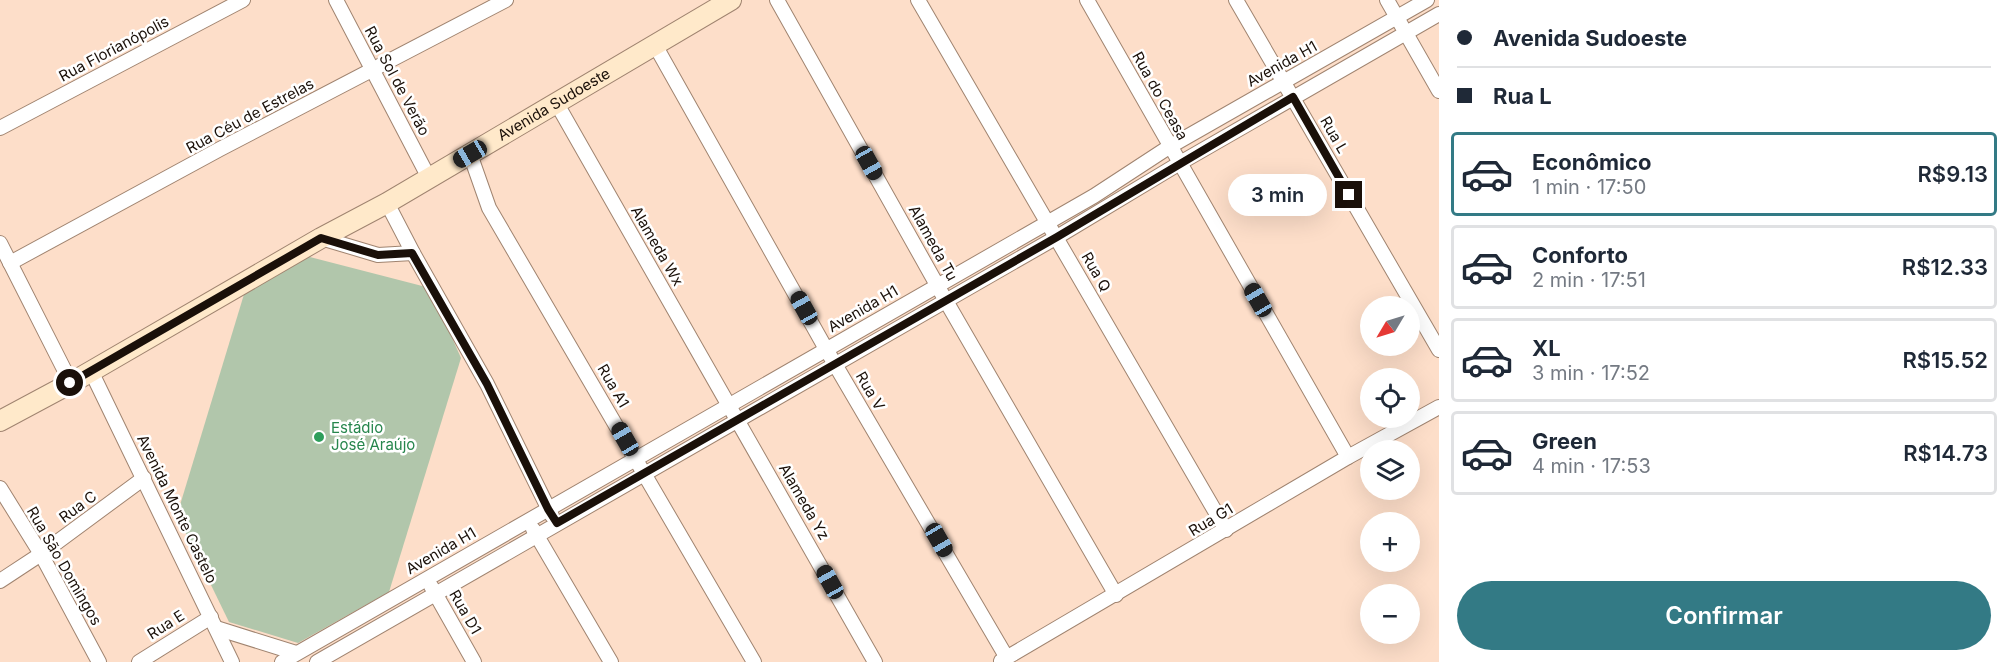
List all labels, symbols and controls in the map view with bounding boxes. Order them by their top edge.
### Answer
street label: Rua Florianópolis [56,12,172,86]
street label: Rua Sol de Verão [361,23,434,139]
text: Avenida Sudoeste [1493,25,1687,51]
street label: Avenida H1 [1243,36,1320,91]
street label: Rua do Ceasa [1128,48,1193,143]
street label: Avenida Sudoeste [494,64,613,145]
street label: Rua Céu de Estrelas [183,74,317,157]
text: Rua L [1493,83,1552,109]
street label: Rua L [1316,113,1353,157]
car [450,137,490,171]
car [852,143,886,183]
icon: car [1460,147,1514,201]
text: Econômico [1532,149,1651,175]
text: R$9.13 [1918,161,1988,187]
callout: 3 min [1229,174,1328,216]
text: 1 min · 17:50 [1532,175,1646,199]
route end [1335,181,1362,208]
text: 3 min [1251,183,1304,207]
street label: Alameda Wx [627,202,688,289]
street label: Alameda Tu [905,202,962,284]
icon: car [1460,240,1514,294]
text: Conforto [1532,242,1628,268]
street label: Rua Q [1078,249,1115,295]
text: R$12.33 [1902,254,1988,280]
text: 2 min · 17:51 [1532,268,1646,292]
car [1241,280,1275,320]
street label: Avenida H1 [824,281,901,336]
car [787,288,821,328]
north arrow [1360,296,1420,356]
map controls [1360,296,1420,644]
icon: car [1460,333,1514,387]
text: XL [1532,335,1561,361]
text: R$15.52 [1902,347,1988,373]
street label: Rua A1 [593,361,633,411]
text: 3 min · 17:52 [1532,361,1650,385]
street label: Rua V [852,368,889,413]
button: locate [1360,368,1420,428]
route start [56,369,83,396]
place label: Estádio José Araújo [331,418,415,454]
car [608,419,642,459]
icon: car [1460,426,1514,480]
text: Green [1532,428,1597,454]
marker: Estádio José Araújo [312,430,326,444]
street label: Avenida Monte Castelo [133,431,222,586]
button: layers [1360,440,1420,500]
text: R$14.73 [1903,440,1988,466]
text: 4 min · 17:53 [1532,454,1651,478]
street label: Alameda Yz [775,460,834,543]
street label: Rua C [55,487,100,527]
street label: Rua G1 [1185,499,1236,540]
street label: Rua São Domingos [23,503,106,629]
button: + [1360,512,1420,572]
car [922,520,956,560]
street label: Avenida H1 [402,523,479,578]
car [813,562,847,602]
button: Confirmar [1457,581,1991,650]
button: − [1360,584,1420,644]
street label: Rua D1 [445,586,486,637]
street label: Rua E [144,606,188,643]

